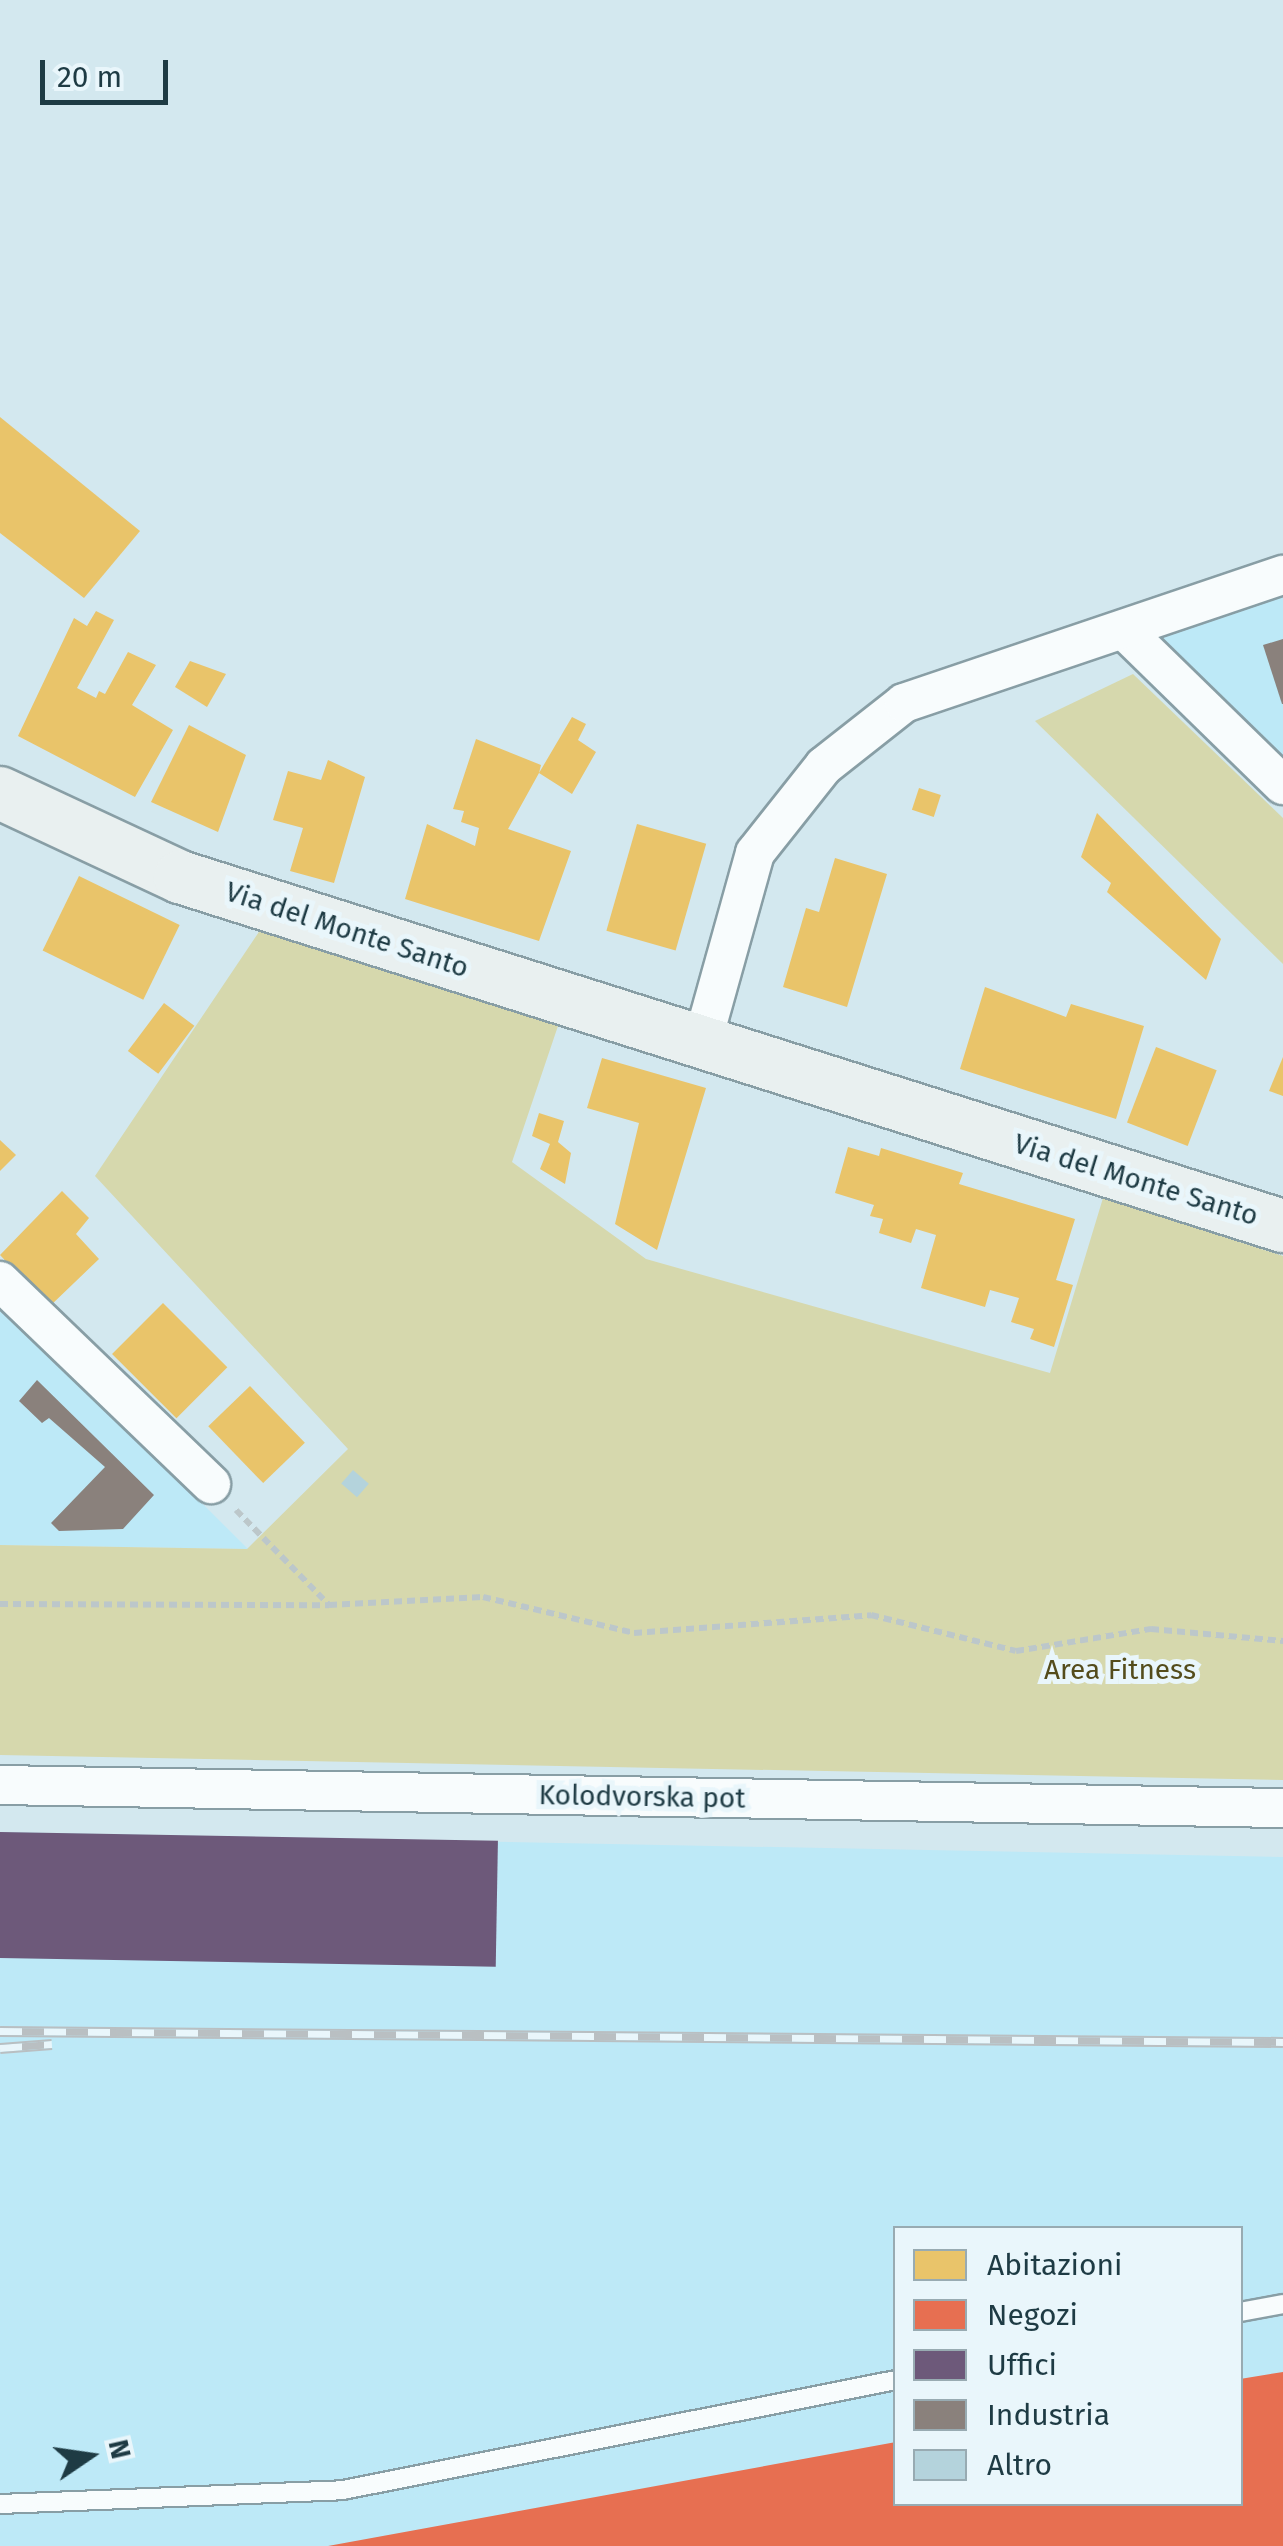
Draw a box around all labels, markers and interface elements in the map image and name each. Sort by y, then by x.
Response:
scale bar [45,40,172,102]
text: 20 m [57,59,122,95]
street label: Via del Monte Santo [221,875,473,985]
street label: Via del Monte Santo [1010,1127,1262,1233]
park label: Area Fitness [1044,1653,1196,1687]
street label: Kolodvorska pot [538,1778,746,1816]
legend [893,2226,1243,2506]
text: Abitazioni [987,2247,1123,2283]
text: Negozi [987,2297,1078,2333]
text: Uffici [987,2347,1057,2383]
text: Industria [987,2397,1110,2433]
north arrow [40,2406,140,2506]
text: N [102,2436,138,2462]
text: Altro [987,2447,1052,2483]

